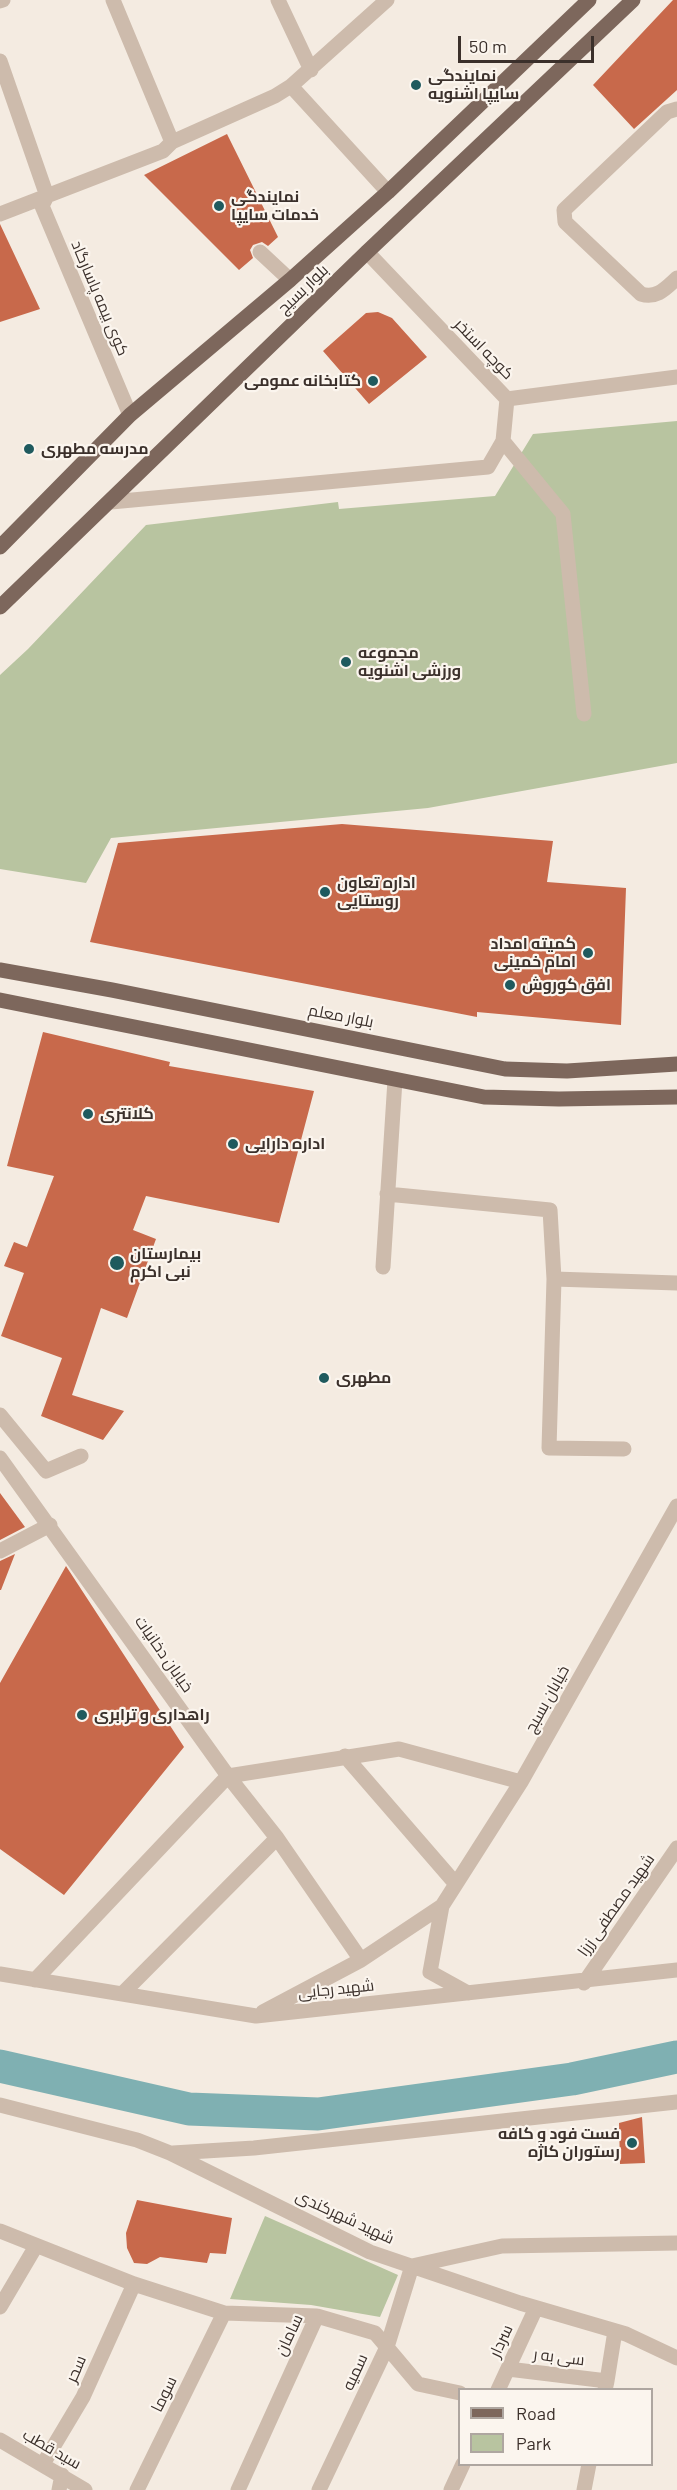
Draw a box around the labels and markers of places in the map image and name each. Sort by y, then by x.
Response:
place label: نمایندگی سایپا اشنویه [428,66,519,104]
marker: نمایندگی سایپا اشنویه [409,78,423,92]
place label: نمایندگی خدمات سایپا [231,187,319,225]
marker: نمایندگی خدمات سایپا [212,199,226,213]
place label: کتابخانه عمومی [244,371,361,391]
marker: کتابخانه عمومی [366,374,380,388]
place label: مدرسه مطهری [41,439,149,459]
marker: مدرسه مطهری [22,442,36,456]
place label: مجموعه ورزشی اشنویه [358,643,461,681]
marker: مجموعه ورزشی اشنویه [339,655,353,669]
place label: اداره تعاون روستایی [337,873,416,911]
marker: اداره تعاون روستایی [318,885,332,899]
place label: کمیته امداد امام خمینی [490,934,576,972]
marker: کمیته امداد امام خمینی [581,946,595,960]
place label: افق کوروش [522,975,611,995]
marker: افق کوروش [503,978,517,992]
place label: کلانتری [100,1104,154,1124]
marker: کلانتری [81,1107,95,1121]
place label: اداره دارایی [245,1134,325,1154]
marker: اداره دارایی [226,1137,240,1151]
place label: بیمارستان نبی اکرم [130,1244,201,1282]
marker: بیمارستان نبی اکرم [108,1254,126,1272]
place label: مطهری [336,1368,391,1388]
marker: مطهری [317,1371,331,1385]
place label: راهداری و ترابری [94,1705,210,1725]
marker: راهداری و ترابری [75,1708,89,1722]
place label: فست فود و کافه رستوران کاژه [498,2124,620,2162]
marker: فست فود و کافه رستوران کاژه [625,2136,639,2150]

